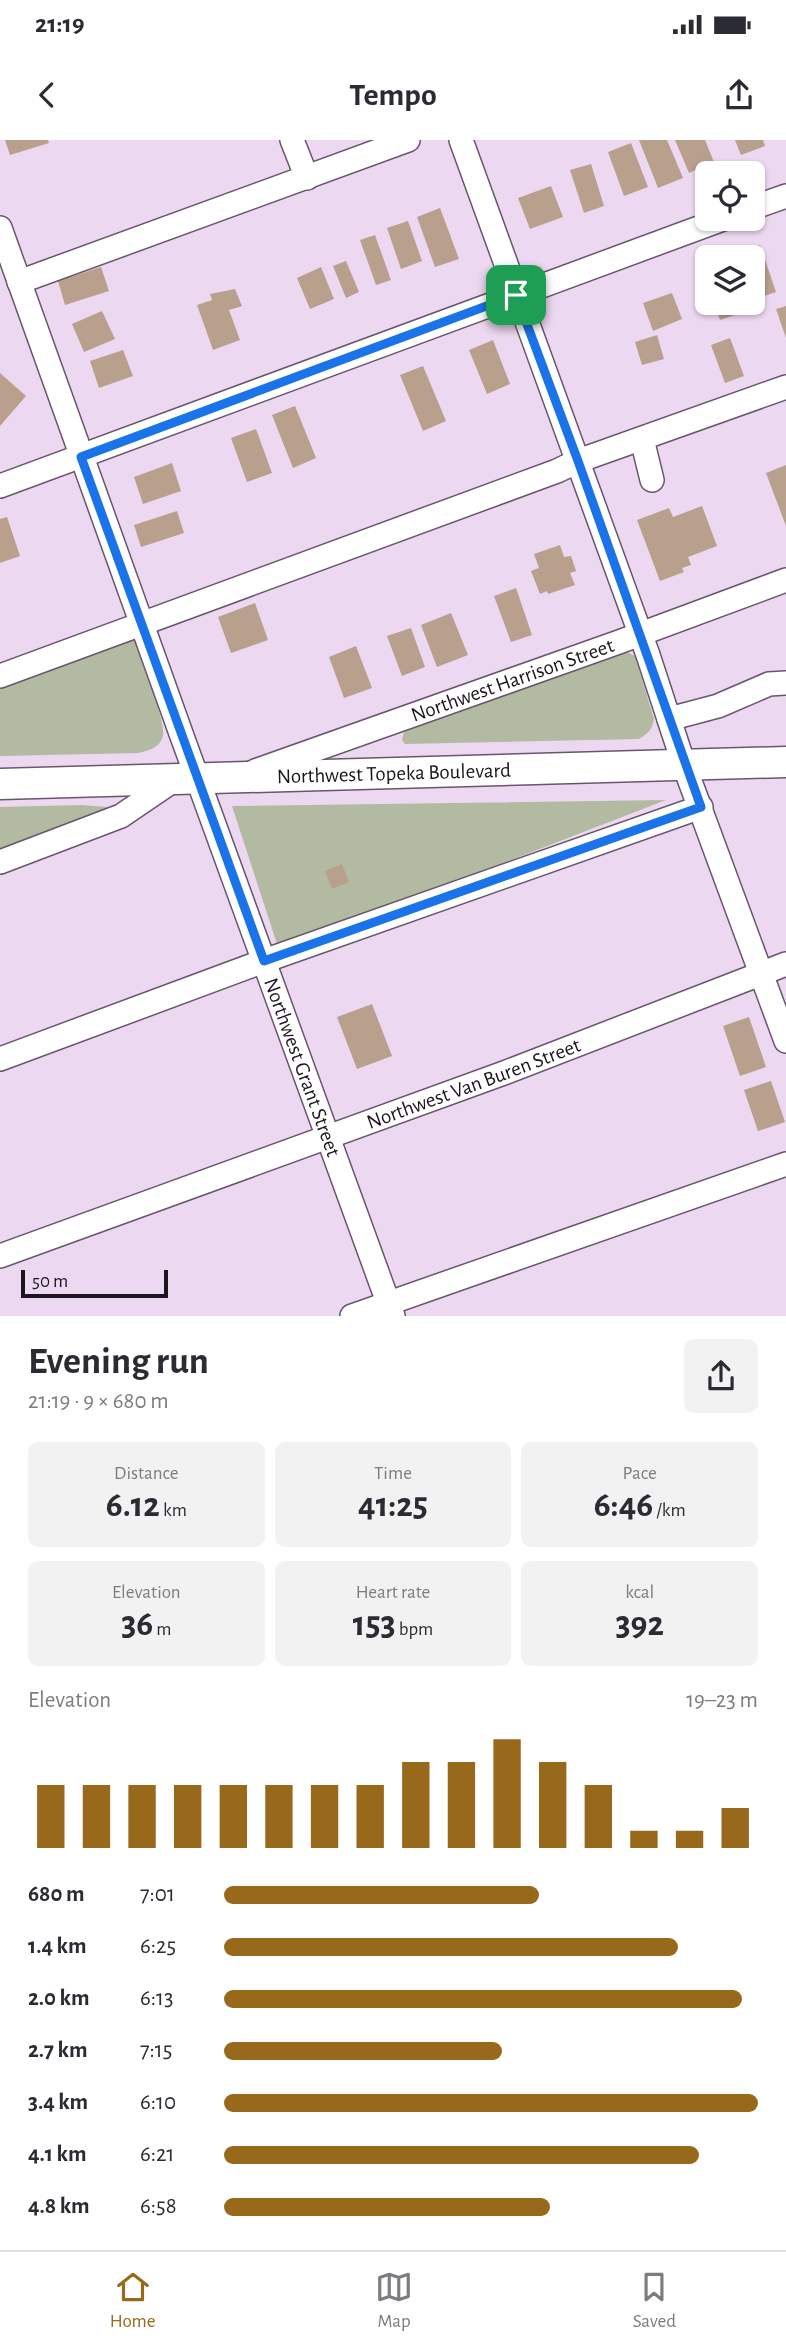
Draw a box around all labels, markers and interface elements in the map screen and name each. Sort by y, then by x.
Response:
text: 21:19 [35,11,84,37]
icon: back [28,76,66,114]
icon: share [720,76,758,114]
text: Tempo [349,79,437,111]
map controls [695,161,765,315]
button: locate [695,161,765,231]
button: layers [695,245,765,315]
pin [486,265,546,325]
icon: arrive [497,276,535,314]
street label: Northwest Harrison Street [408,634,617,725]
street label: Northwest Topeka Boulevard [276,759,511,787]
street label: Northwest Grant Street [260,975,345,1160]
street label: Northwest Van Buren Street [364,1034,583,1132]
scale bar [21,1266,168,1298]
text: 50 m [32,1272,68,1291]
button: share [684,1339,758,1413]
text: Evening run [28,1343,209,1381]
text: 21:19 · 9 × 680 m [28,1390,169,1413]
text: Distance [114,1464,179,1483]
text: Time [374,1464,412,1483]
text: Pace [623,1464,657,1483]
text: 6.12 [106,1488,160,1523]
text: 41:25 [358,1488,428,1523]
text: 6:46 [594,1488,653,1523]
text: km [160,1501,187,1520]
text: /km [653,1501,686,1520]
text: Elevation [112,1583,181,1602]
text: Heart rate [356,1583,430,1602]
text: kcal [625,1583,654,1602]
text: 36 [121,1607,153,1642]
text: 153 [353,1607,396,1642]
text: 392 [615,1607,664,1642]
text: m [153,1620,172,1639]
text: bpm [396,1620,433,1639]
text: Elevation [28,1689,111,1712]
text: 19–23 m [686,1689,758,1712]
text: 680 m [28,1883,84,1906]
text: 7:01 [140,1883,175,1906]
text: 1.4 km [28,1935,87,1958]
text: 6:25 [140,1935,176,1958]
text: 2.0 km [28,1987,90,2010]
text: 6:13 [140,1987,173,2010]
text: 2.7 km [28,2039,87,2062]
text: 7:15 [140,2039,172,2062]
text: 3.4 km [28,2091,88,2114]
text: 6:10 [140,2091,176,2114]
text: 4.1 km [28,2143,87,2166]
text: 6:21 [140,2143,174,2166]
text: 4.8 km [28,2195,90,2218]
text: 6:58 [140,2195,177,2218]
tab: Home [110,2268,156,2333]
tab: Map [375,2268,413,2333]
tab: Saved [633,2268,676,2333]

